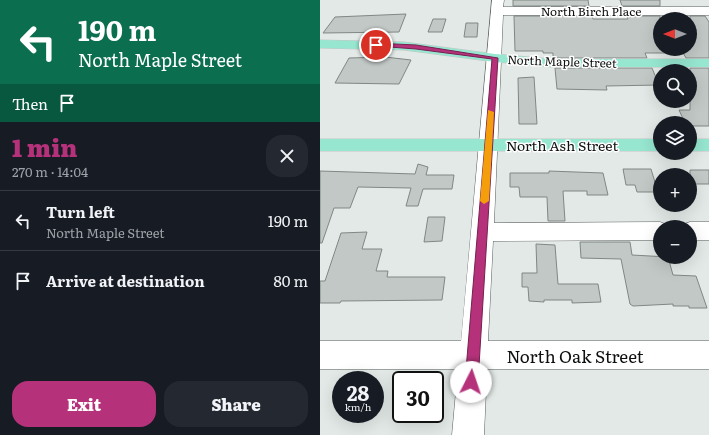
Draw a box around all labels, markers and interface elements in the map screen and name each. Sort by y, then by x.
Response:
street label: North Birch Place [541,2,641,20]
text: 190 m [78,8,156,50]
north arrow [653,12,697,56]
map controls [653,12,697,264]
icon: left [12,16,64,68]
pin [359,28,393,62]
icon: arrive [365,34,387,56]
text: North Maple Street [78,46,242,73]
street label: North Maple Street [507,50,617,72]
button: search [653,64,697,108]
text: Then [12,92,48,115]
icon: arrive [56,92,78,114]
button: layers [653,116,697,160]
text: 1 min [12,129,77,164]
button: close [266,135,308,177]
street label: North Ash Street [506,135,618,155]
text: 270 m · 14:04 [12,162,88,181]
button: + [653,168,697,212]
text: Turn left [46,200,115,223]
text: 190 m [268,209,308,232]
icon: left [12,210,34,232]
button: − [653,220,697,264]
text: North Maple Street [46,223,165,242]
text: Arrive at destination [46,269,205,292]
text: 80 m [274,269,308,292]
icon: arrive [12,270,34,292]
street label: North Oak Street [506,343,644,368]
position arrow [450,361,492,403]
speed limit sign: 30 [392,371,444,423]
text: 28 [347,377,369,407]
button: Exit [12,381,156,427]
button: Share [164,381,308,427]
text: km/h [345,399,371,414]

